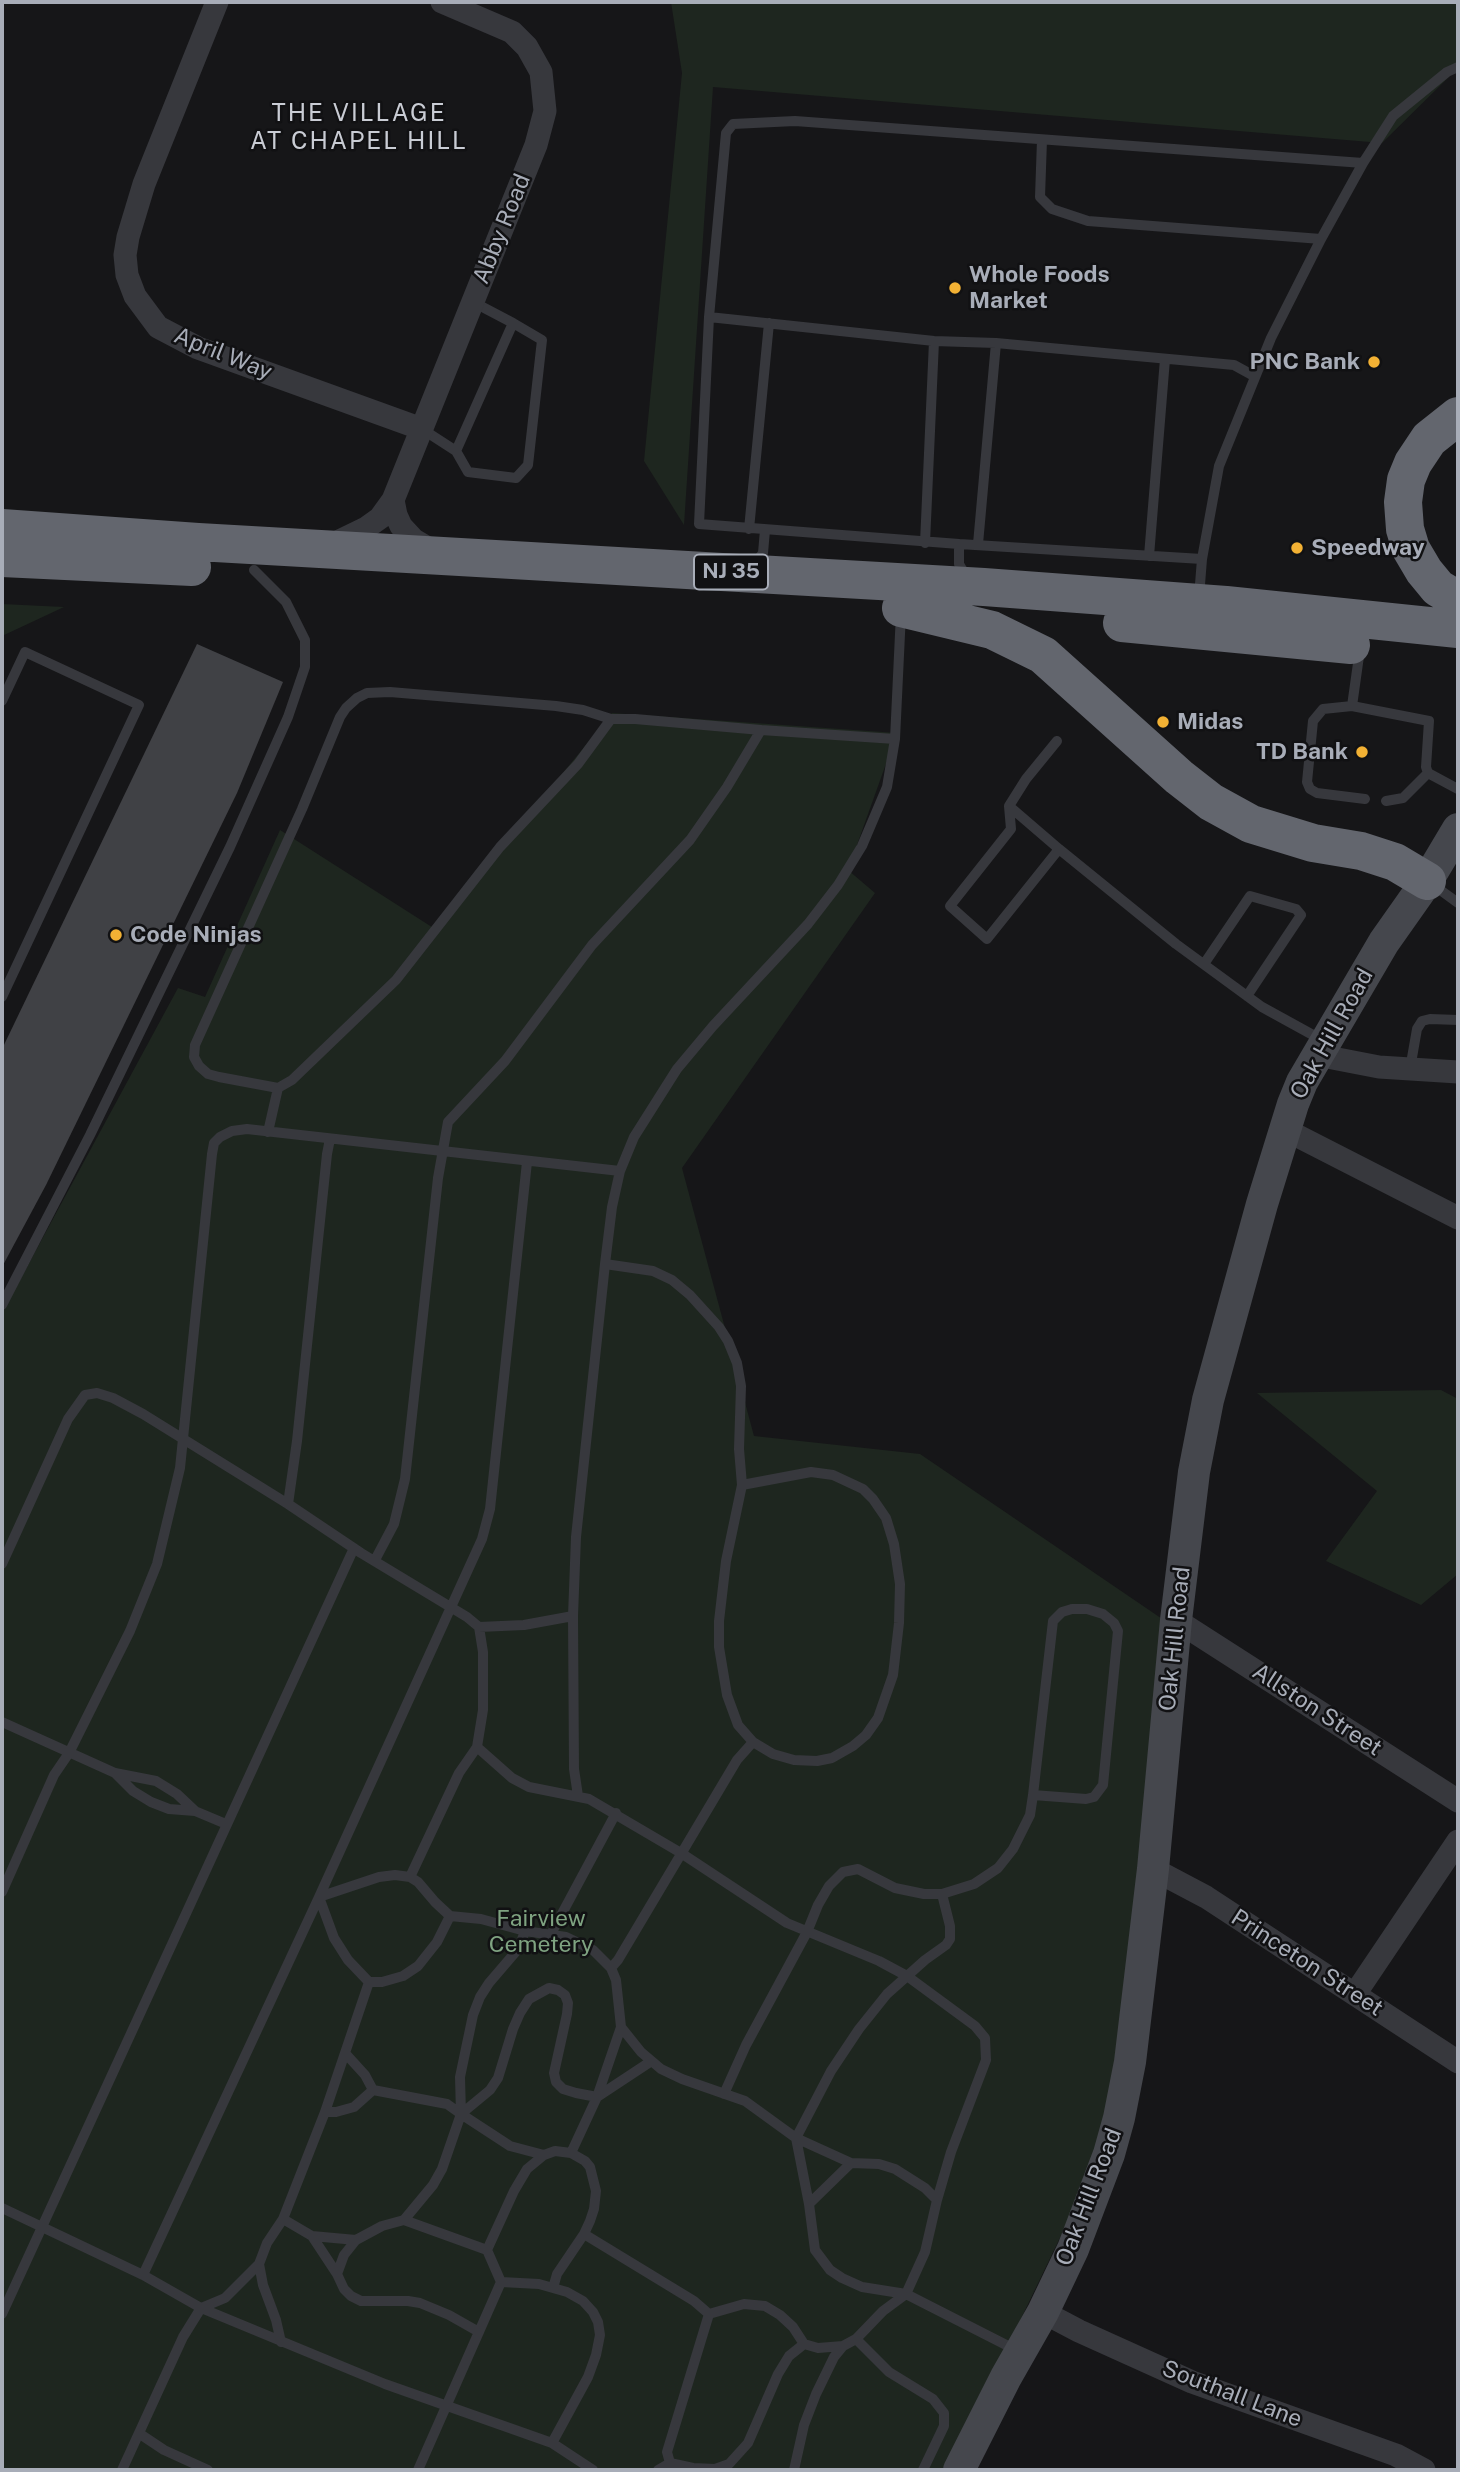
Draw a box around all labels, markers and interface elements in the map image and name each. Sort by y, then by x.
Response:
district label: THE VILLAGE AT CHAPEL HILL [252,100,466,156]
street label: Abby Road [467,170,537,288]
place label: Whole Foods Market [969,261,1110,315]
marker: Whole Foods Market [947,280,963,296]
street label: April Way [170,322,276,386]
place label: PNC Bank [1250,348,1360,376]
marker: PNC Bank [1366,354,1382,370]
place label: Speedway [1311,534,1425,562]
marker: Speedway [1289,540,1305,556]
road number: NJ 35 [694,554,768,590]
place label: Midas [1177,708,1243,736]
marker: Midas [1155,714,1171,730]
place label: TD Bank [1256,738,1348,766]
marker: TD Bank [1354,744,1370,760]
place label: Code Ninjas [130,921,262,949]
marker: Code Ninjas [108,927,124,943]
street label: Oak Hill Road [1285,964,1379,1104]
street label: Oak Hill Road [1154,1565,1196,1713]
street label: Allston Street [1247,1658,1387,1762]
street label: Princeton Street [1226,1904,1388,2022]
park label: Fairview Cemetery [489,1905,593,1959]
street label: Oak Hill Road [1050,2124,1128,2270]
street label: Southall Lane [1158,2355,1306,2433]

